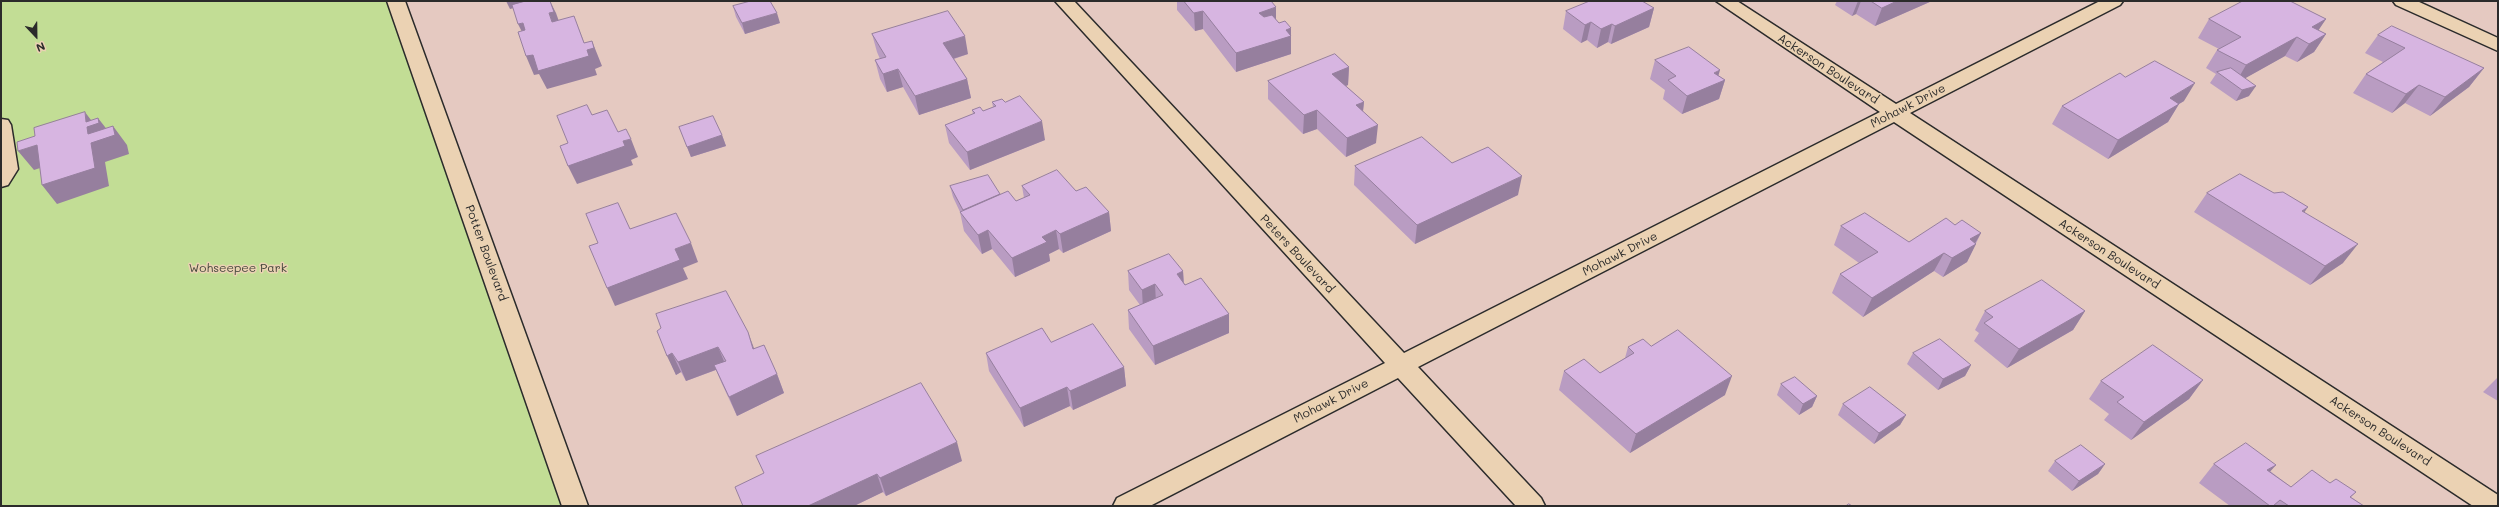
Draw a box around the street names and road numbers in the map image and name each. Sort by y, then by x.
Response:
street label: Ackerson Boulevard [1775,31,1881,107]
street label: Mohawk Drive [1868,81,1948,131]
street label: Potter Boulevard [462,203,510,303]
street label: Peters Boulevard [1257,212,1337,296]
street label: Ackerson Boulevard [2056,216,2162,292]
street label: Mohawk Drive [1580,229,1660,279]
street label: Mohawk Drive [1291,376,1371,426]
street label: Ackerson Boulevard [2327,393,2433,469]

